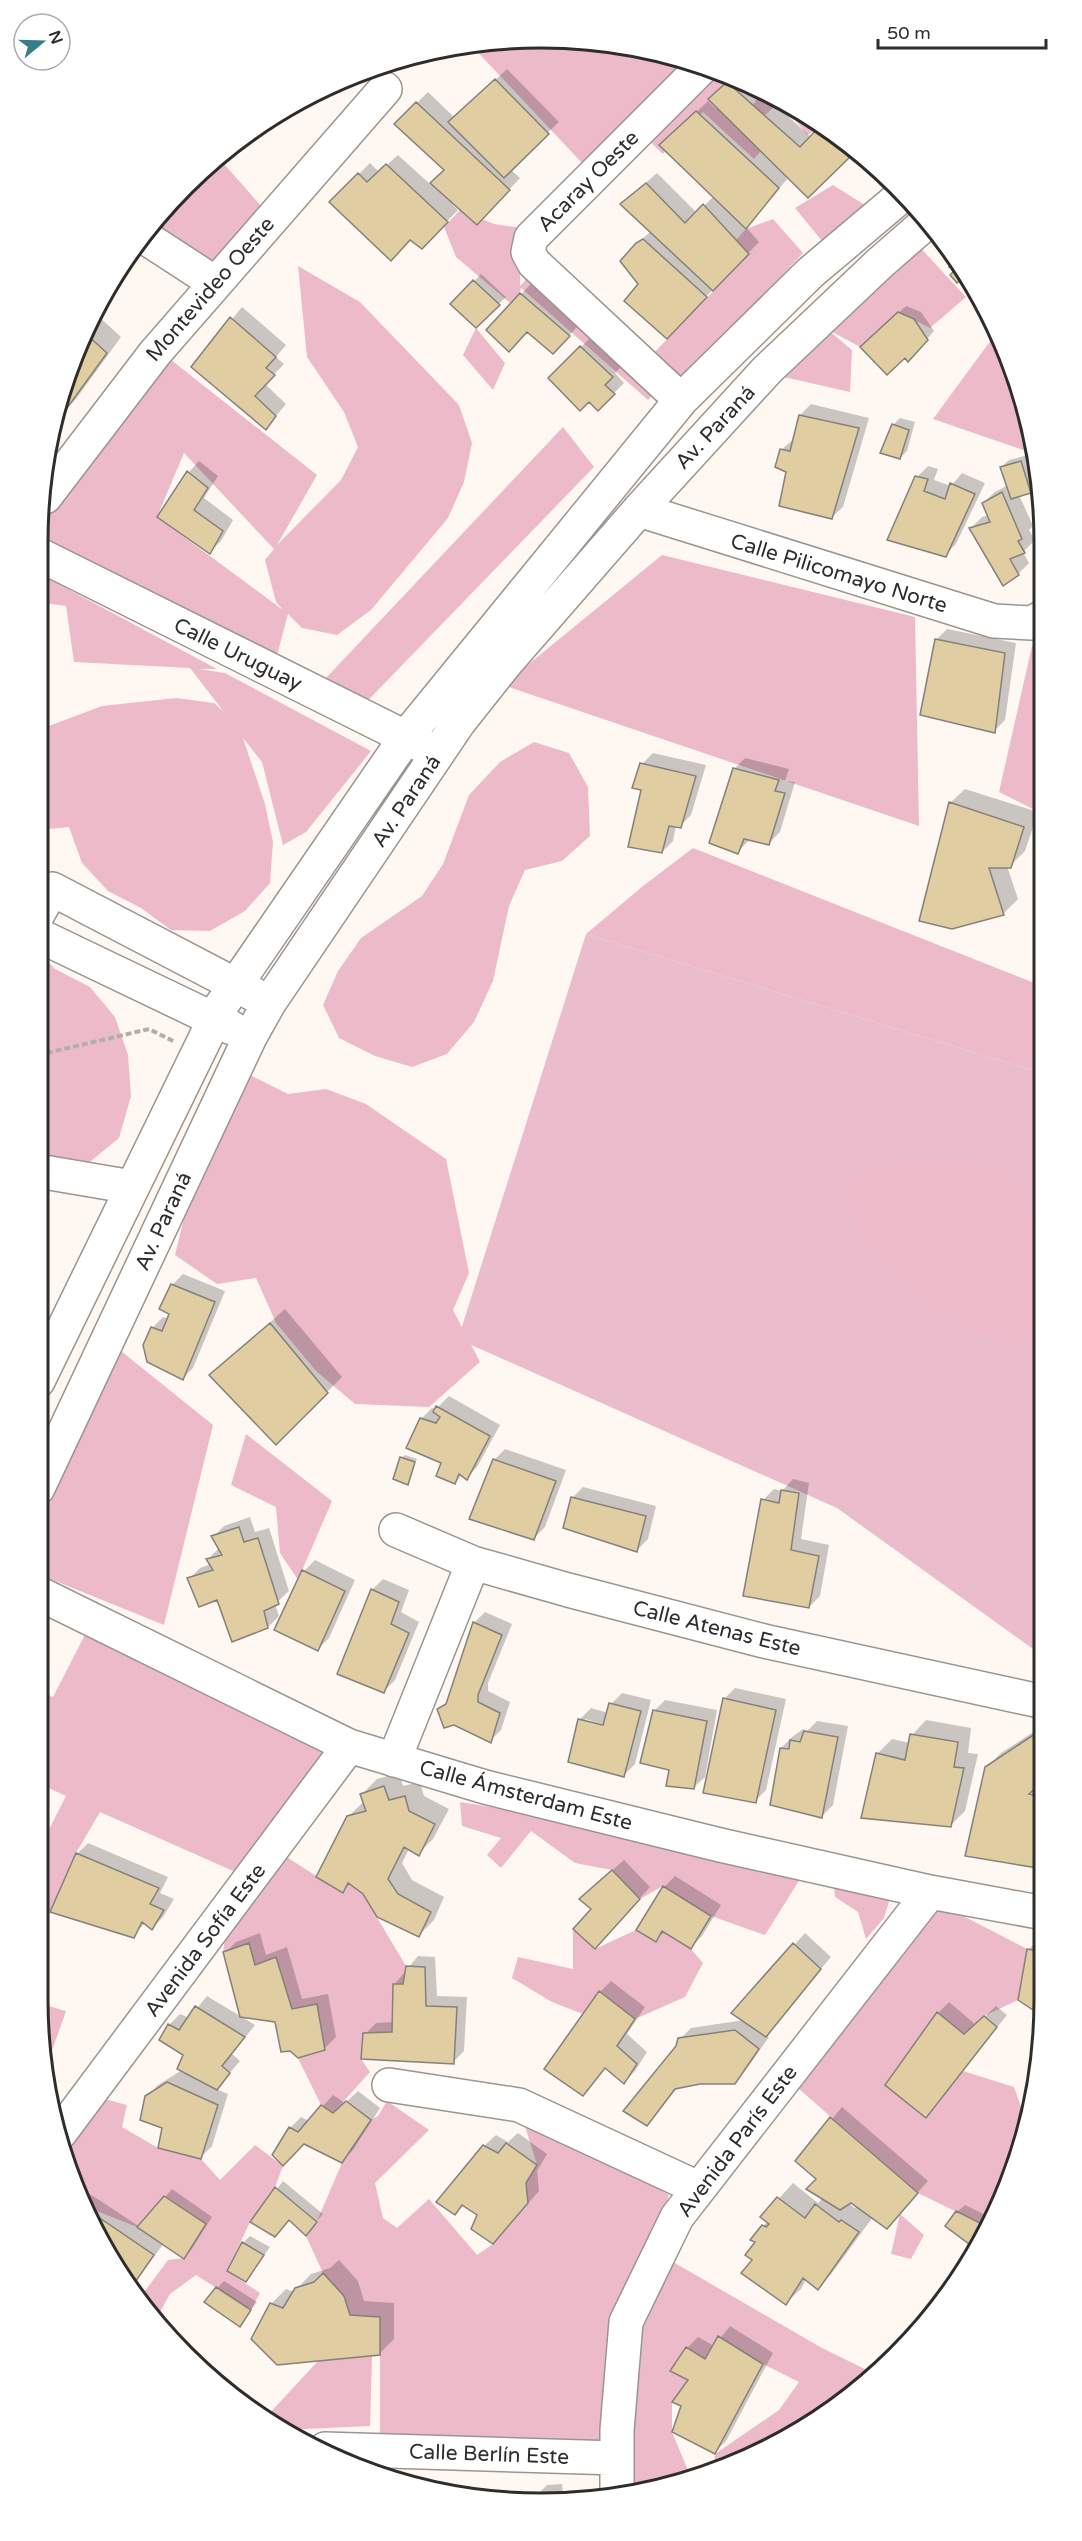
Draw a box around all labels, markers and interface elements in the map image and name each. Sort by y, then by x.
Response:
north arrow [12,12,72,72]
scale bar [878,12,1046,50]
text: 50 m [887,22,931,44]
text: N [44,28,67,47]
street label: Acaray Oeste [532,125,644,237]
street label: Montevideo Oeste [141,212,280,367]
street label: Av. Paraná [670,380,761,475]
street label: Calle Pilicomayo Norte [728,529,950,618]
street label: Calle Uruguay [170,613,306,696]
street label: Av. Paraná [366,750,446,852]
street label: Av. Paraná [130,1168,197,1275]
street label: Calle Atenas Este [630,1596,804,1661]
street label: Calle Ámsterdam Este [417,1755,635,1836]
street label: Avenida Sofía Este [140,1859,271,2022]
street label: Avenida París Este [672,2060,803,2222]
street label: Calle Berlín Este [408,2439,570,2470]

